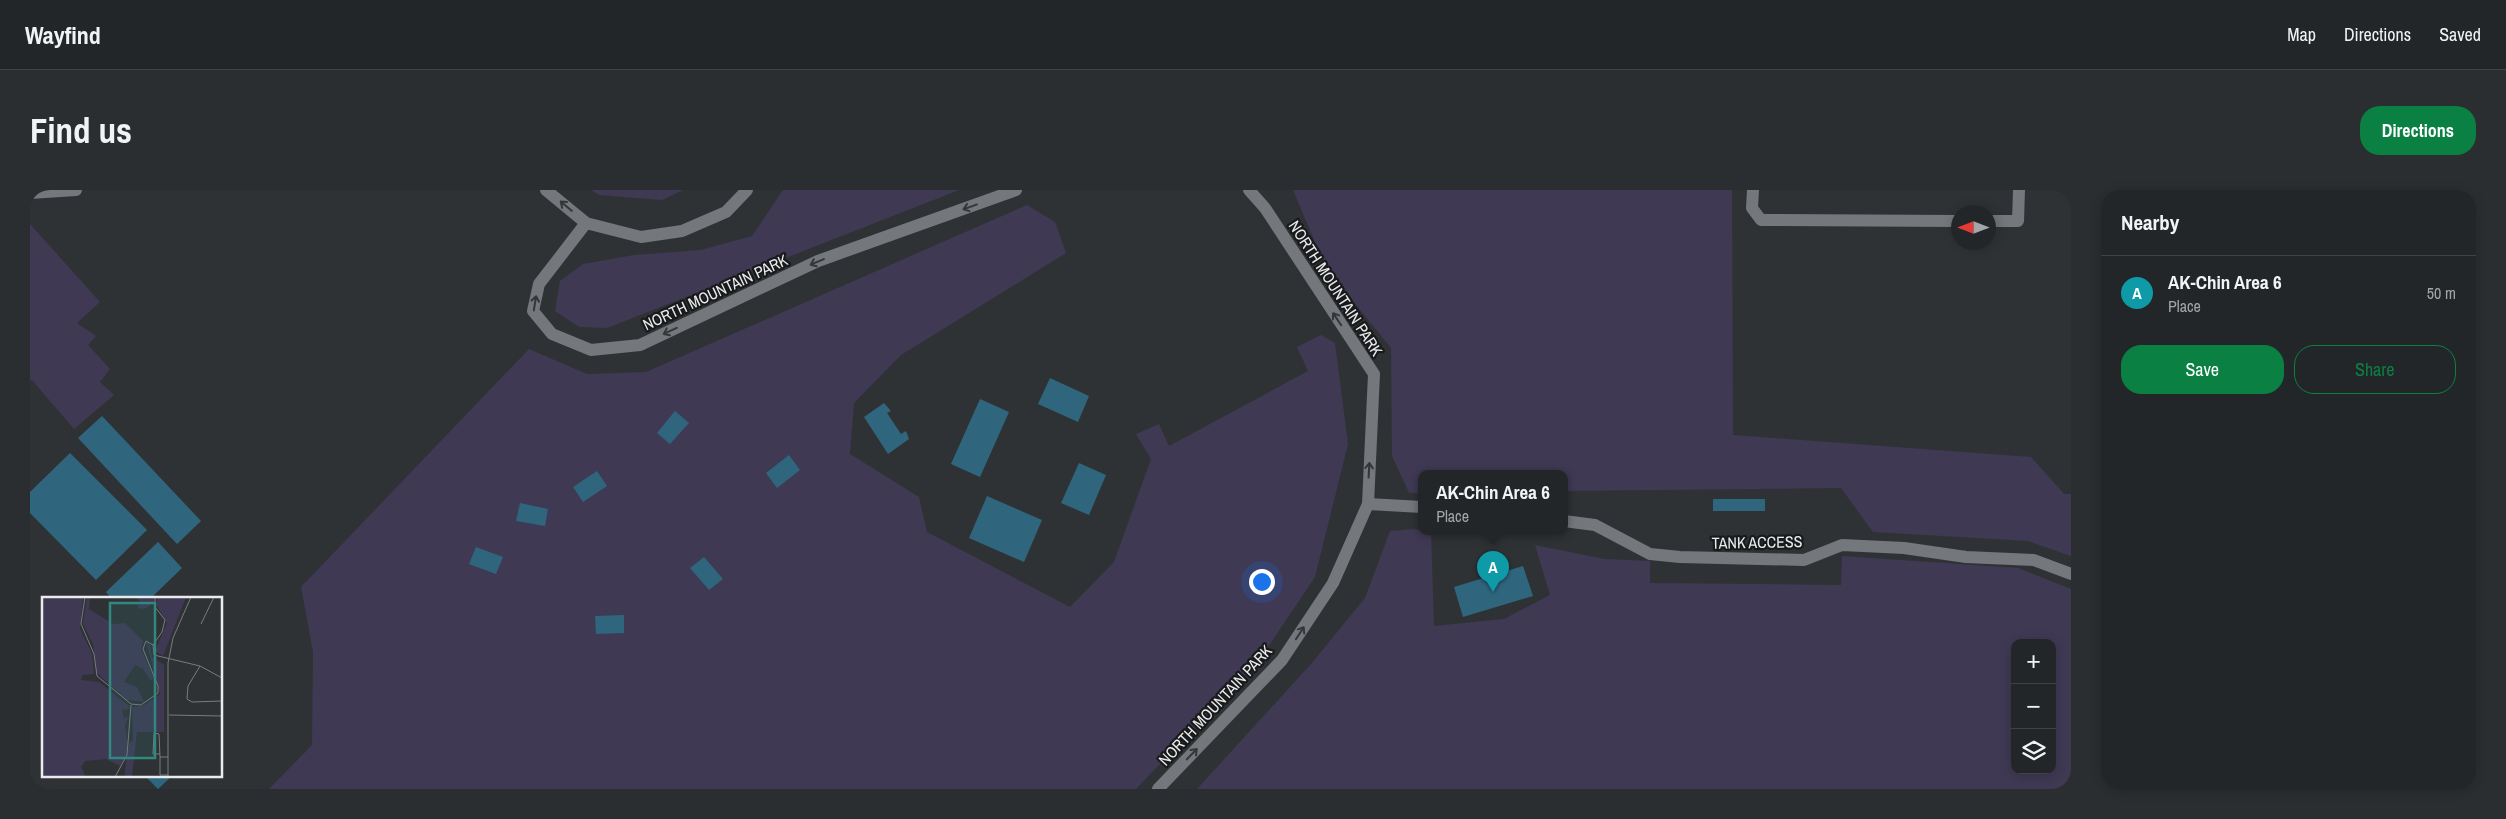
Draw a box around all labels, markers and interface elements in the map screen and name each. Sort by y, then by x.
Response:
text: Wayfind [25,19,101,51]
text: Map [2287,22,2316,47]
text: Directions [2344,22,2411,47]
text: Saved [2439,22,2481,47]
button: Directions [2360,106,2476,155]
text: Find us [30,107,132,154]
one-way arrow [560,201,573,212]
one-way arrow [963,203,978,212]
north arrow [1951,205,1996,250]
text: Nearby [2121,208,2179,237]
street label: NORTH MOUNTAIN PARK [1284,216,1388,360]
street label: NORTH MOUNTAIN PARK [639,249,791,335]
one-way arrow [810,258,826,267]
text: AK-Chin Area 6 [2168,269,2282,295]
text: A [2132,282,2142,304]
text: 50 m [2427,282,2456,304]
text: Place [2168,295,2201,317]
one-way arrow [530,296,540,312]
one-way arrow [1332,312,1342,326]
one-way arrow [663,327,678,336]
button: Save [2121,345,2284,394]
button: Share [2294,345,2456,394]
one-way arrow [1365,463,1374,479]
popup [1418,470,1568,535]
text: AK-Chin Area 6 [1436,479,1550,505]
text: Place [1436,505,1469,527]
street label: TANK ACCESS [1711,530,1803,554]
pin: A [1477,551,1509,592]
your location [1249,569,1275,595]
inset map [42,597,222,776]
one-way arrow [1294,626,1305,640]
map controls [2011,639,2056,774]
button: + [2011,639,2056,684]
street label: NORTH MOUNTAIN PARK [1153,640,1277,770]
button: − [2011,684,2056,729]
button: layers [2011,729,2056,774]
one-way arrow [1186,748,1198,760]

